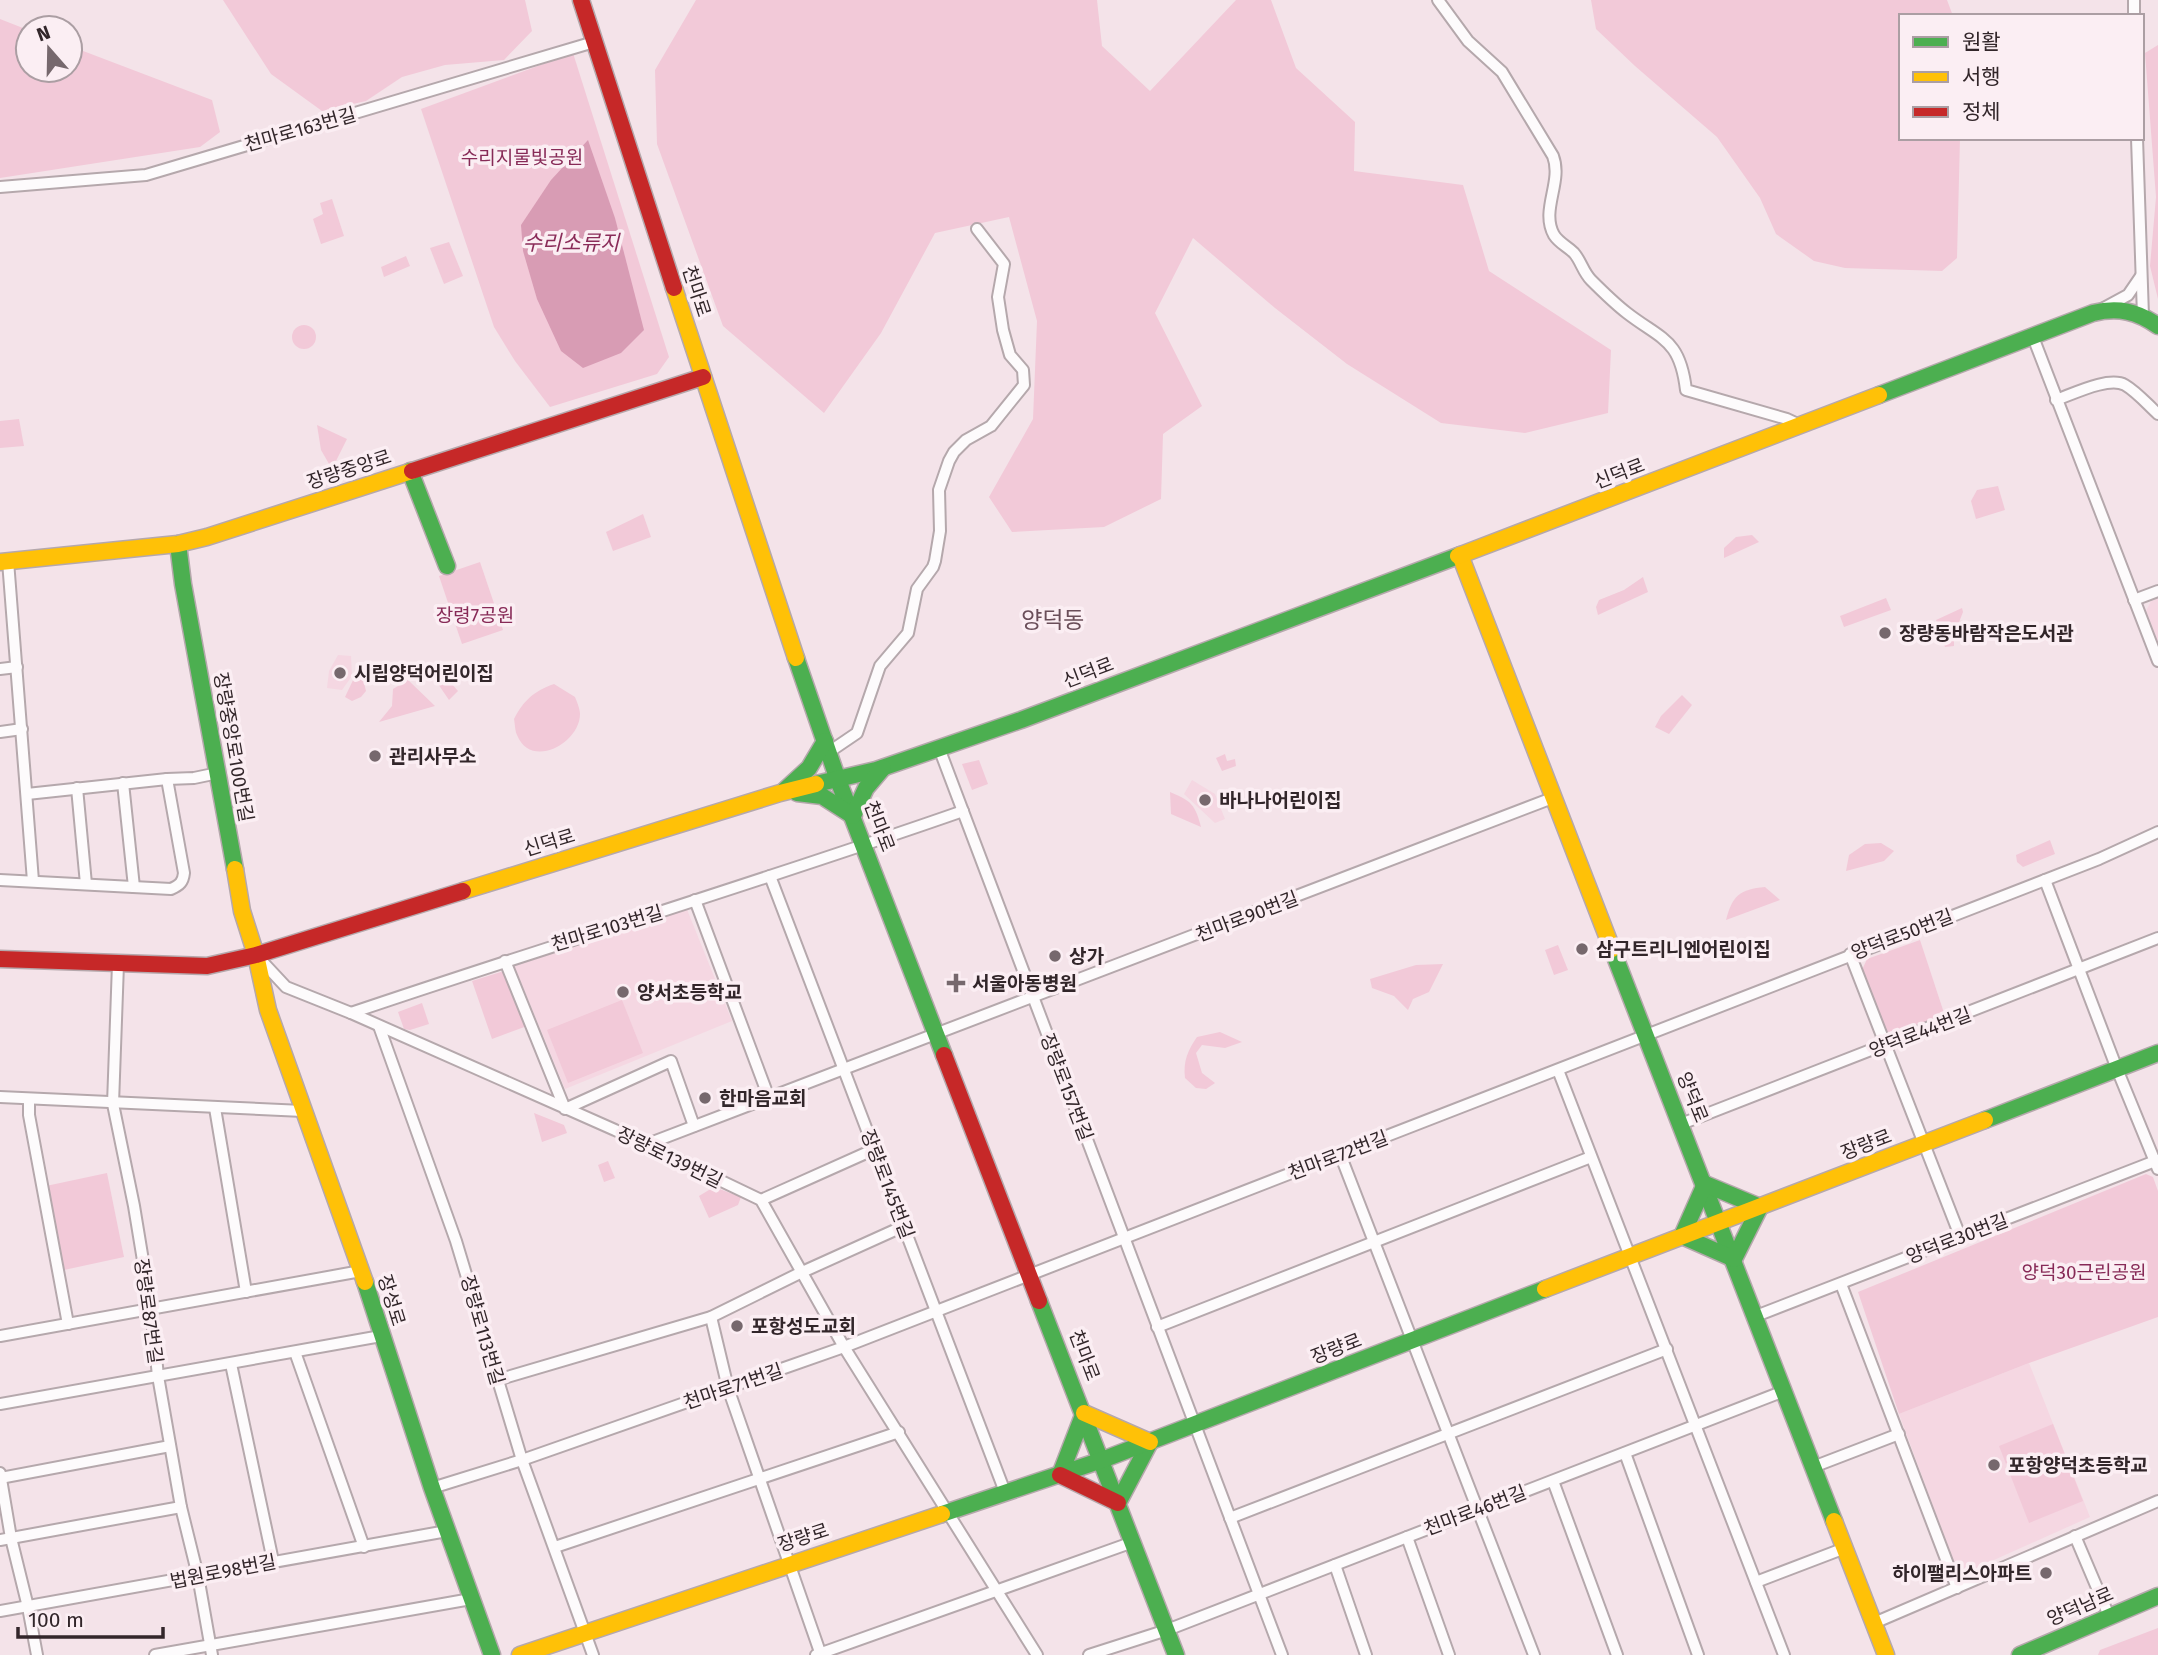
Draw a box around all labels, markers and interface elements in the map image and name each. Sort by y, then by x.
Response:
north arrow [14,14,84,84]
legend [1899,14,2144,140]
text: N [33,21,53,46]
text: 원활 [1962,29,2001,55]
text: 서행 [1962,64,2001,90]
text: 정체 [1962,99,2001,125]
street label: 천마로163번길 [242,103,359,156]
park label: 수리지물빛공원 [461,146,583,169]
water label: 수리소류지 [523,230,621,256]
street label: 천마로 [677,263,716,320]
street label: 장량중앙로 [304,445,394,494]
street label: 신덕로 [1591,453,1648,494]
park label: 장령7공원 [436,604,514,627]
district label: 양덕동 [1021,606,1085,634]
place label: 장량동바람작은도서관 [1899,622,2074,645]
marker: 장량동바람작은도서관 [1877,625,1893,641]
street label: 신덕로 [1060,652,1117,693]
place label: 시립양덕어린이집 [354,662,494,685]
marker: 시립양덕어린이집 [332,665,348,681]
street label: 장량중앙로100번길 [209,670,258,824]
place label: 관리사무소 [389,745,476,768]
marker: 관리사무소 [367,748,383,764]
place label: 바나나어린이집 [1219,789,1341,812]
marker: 바나나어린이집 [1197,792,1213,808]
street label: 천마로 [859,798,900,855]
street label: 신덕로 [521,824,578,861]
street label: 천마로90번길 [1193,886,1302,947]
street label: 천마로103번길 [549,901,666,956]
street label: 양덕로50번길 [1848,904,1956,964]
place label: 삼구트리니엔어린이집 [1596,938,1771,961]
marker: 삼구트리니엔어린이집 [1574,941,1590,957]
place label: 상가 [1069,945,1104,968]
marker: 상가 [1047,948,1063,964]
place label: 서울아동병원 [972,972,1077,995]
marker: 서울아동병원 [946,973,966,993]
place label: 양서초등학교 [637,981,742,1004]
marker: 양서초등학교 [615,984,631,1000]
street label: 양덕로44번길 [1866,1002,1975,1062]
street label: 장량로157번길 [1036,1030,1098,1144]
street label: 양덕로 [1672,1069,1713,1126]
place label: 한마음교회 [719,1087,806,1110]
marker: 한마음교회 [697,1090,713,1106]
street label: 장량로139번길 [613,1122,726,1193]
street label: 장량로 [1838,1124,1895,1165]
street label: 장량로145번길 [856,1126,919,1242]
street label: 천마로72번길 [1285,1126,1391,1185]
street label: 양덕로30번길 [1903,1208,2011,1268]
street label: 장량로87번길 [130,1257,167,1365]
park label: 양덕30근린공원 [2022,1261,2146,1284]
street label: 장성로 [373,1272,410,1329]
street label: 장량로113번길 [456,1273,509,1388]
place label: 포항성도교회 [751,1315,856,1338]
marker: 포항성도교회 [729,1318,745,1334]
street label: 천마로 [1064,1327,1105,1384]
street label: 장량로 [1308,1328,1365,1369]
street label: 천마로71번길 [680,1359,786,1414]
place label: 포항양덕초등학교 [2008,1454,2148,1477]
marker: 포항양덕초등학교 [1986,1457,2002,1473]
street label: 천마로46번길 [1421,1480,1530,1540]
street label: 장량로 [775,1518,832,1557]
street label: 법원로98번길 [168,1550,278,1593]
place label: 하이팰리스아파트 [1892,1562,2032,1585]
marker: 하이팰리스아파트 [2038,1565,2054,1581]
street label: 양덕남로 [2044,1582,2117,1631]
scale bar [18,1596,163,1640]
text: 100 m [28,1607,84,1633]

